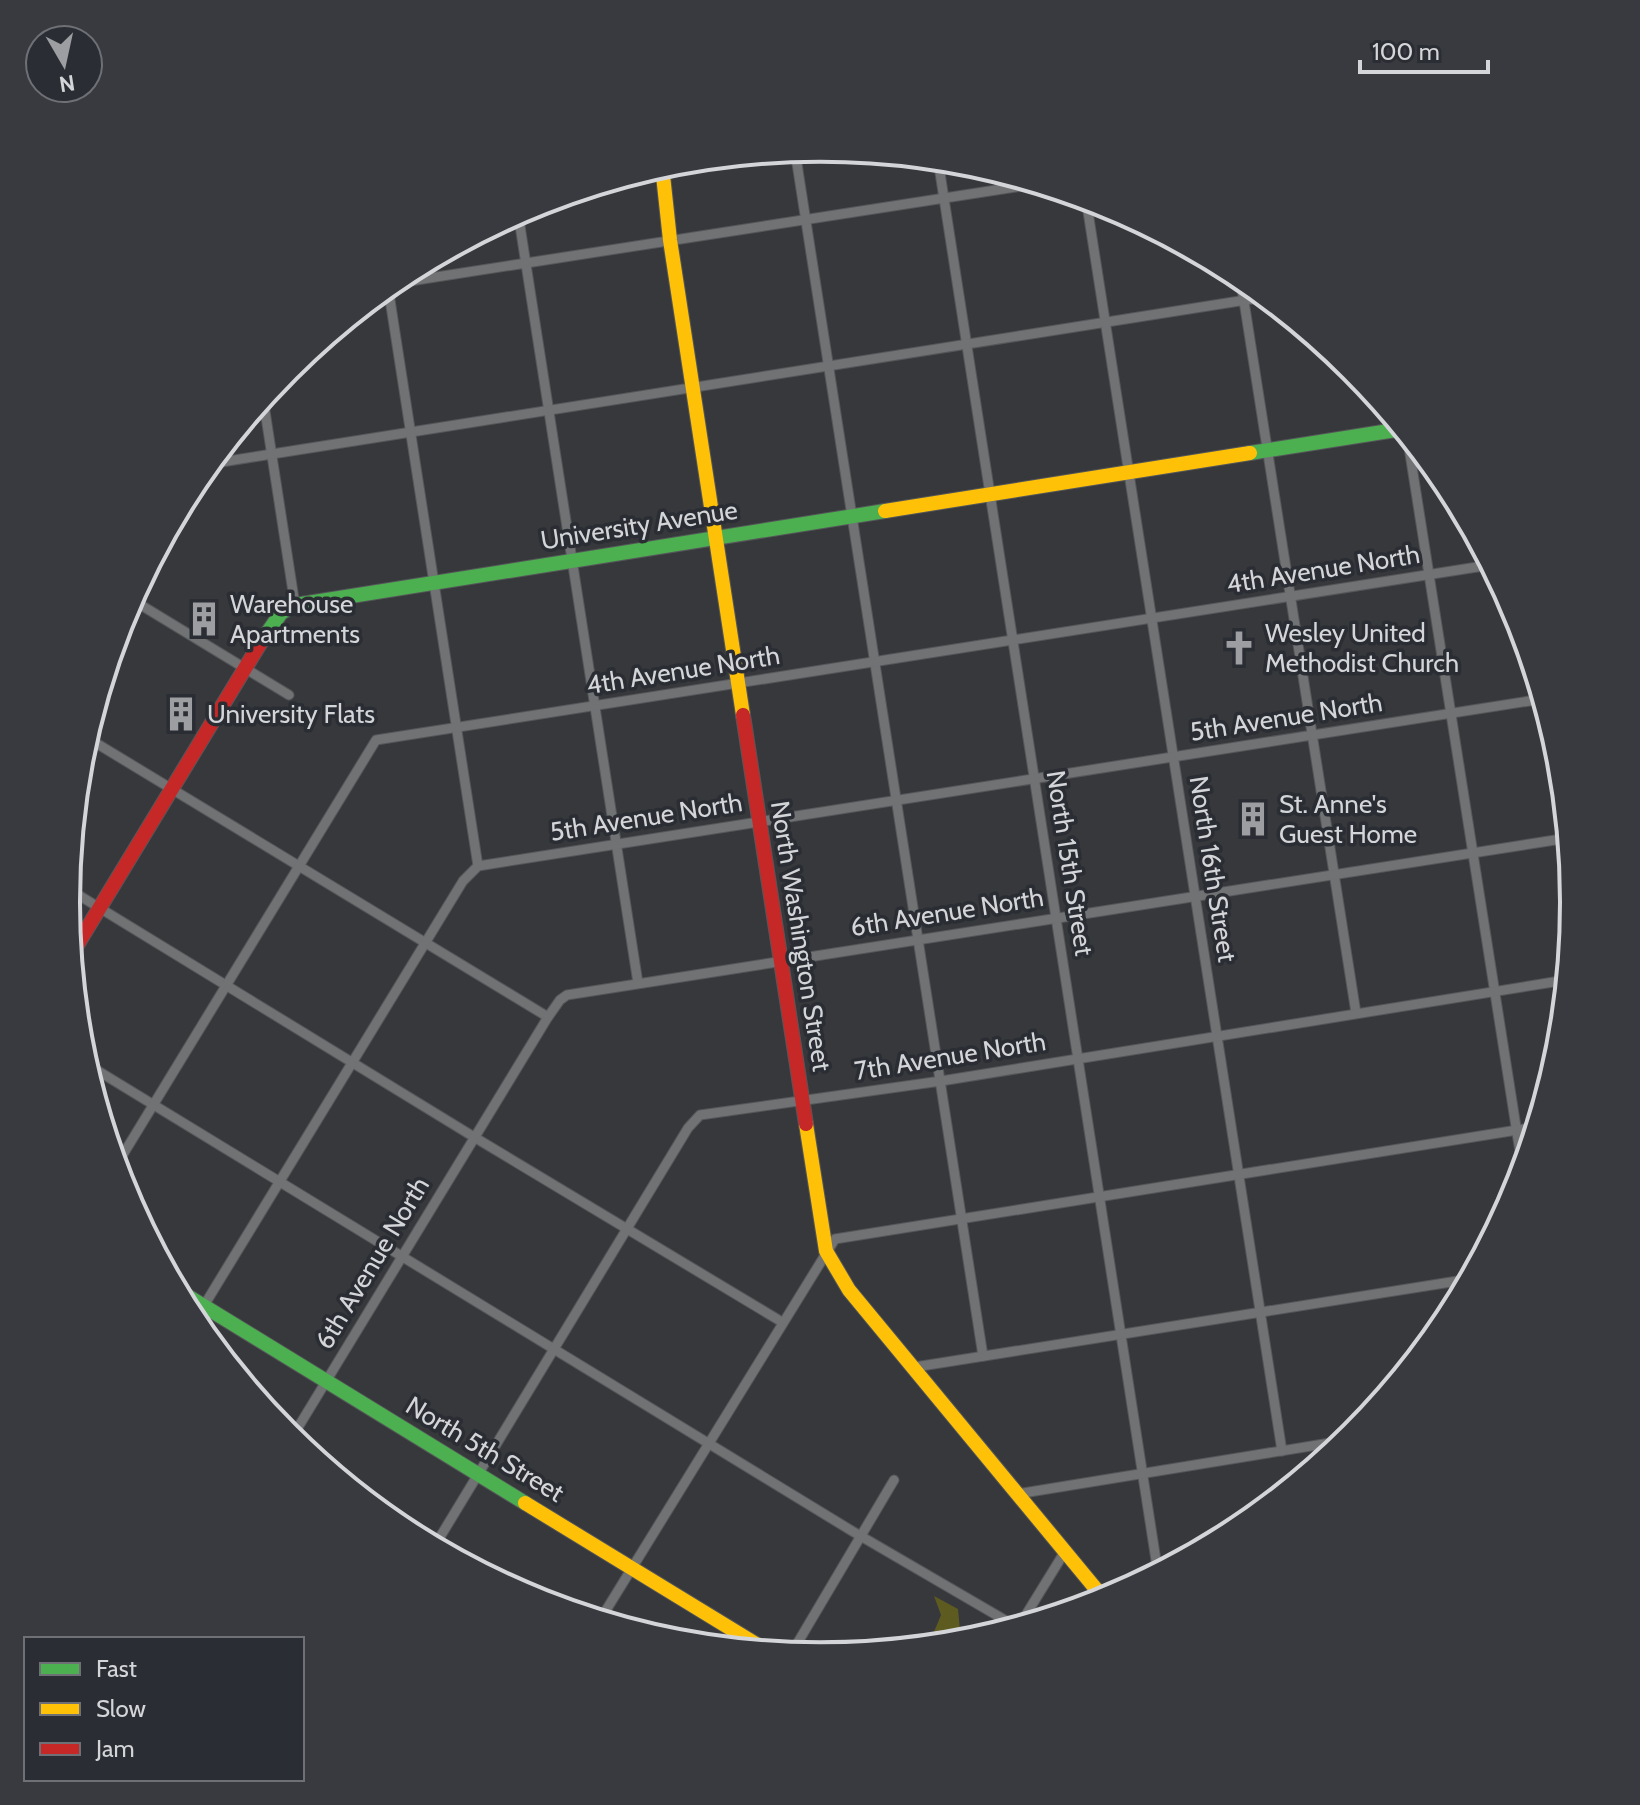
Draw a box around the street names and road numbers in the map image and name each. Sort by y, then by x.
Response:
street label: University Avenue [538,494,740,556]
street label: 4th Avenue North [1224,538,1422,600]
street label: 4th Avenue North [584,639,782,701]
street label: 5th Avenue North [1187,686,1385,748]
street label: North 15th Street [1040,768,1100,958]
street label: North 16th Street [1182,774,1244,965]
street label: 5th Avenue North [547,786,745,848]
street label: North Washington Street [764,799,838,1074]
street label: 6th Avenue North [848,881,1046,943]
street label: 7th Avenue North [852,1025,1048,1087]
street label: 6th Avenue North [308,1171,436,1355]
street label: North 5th Street [400,1389,570,1509]

